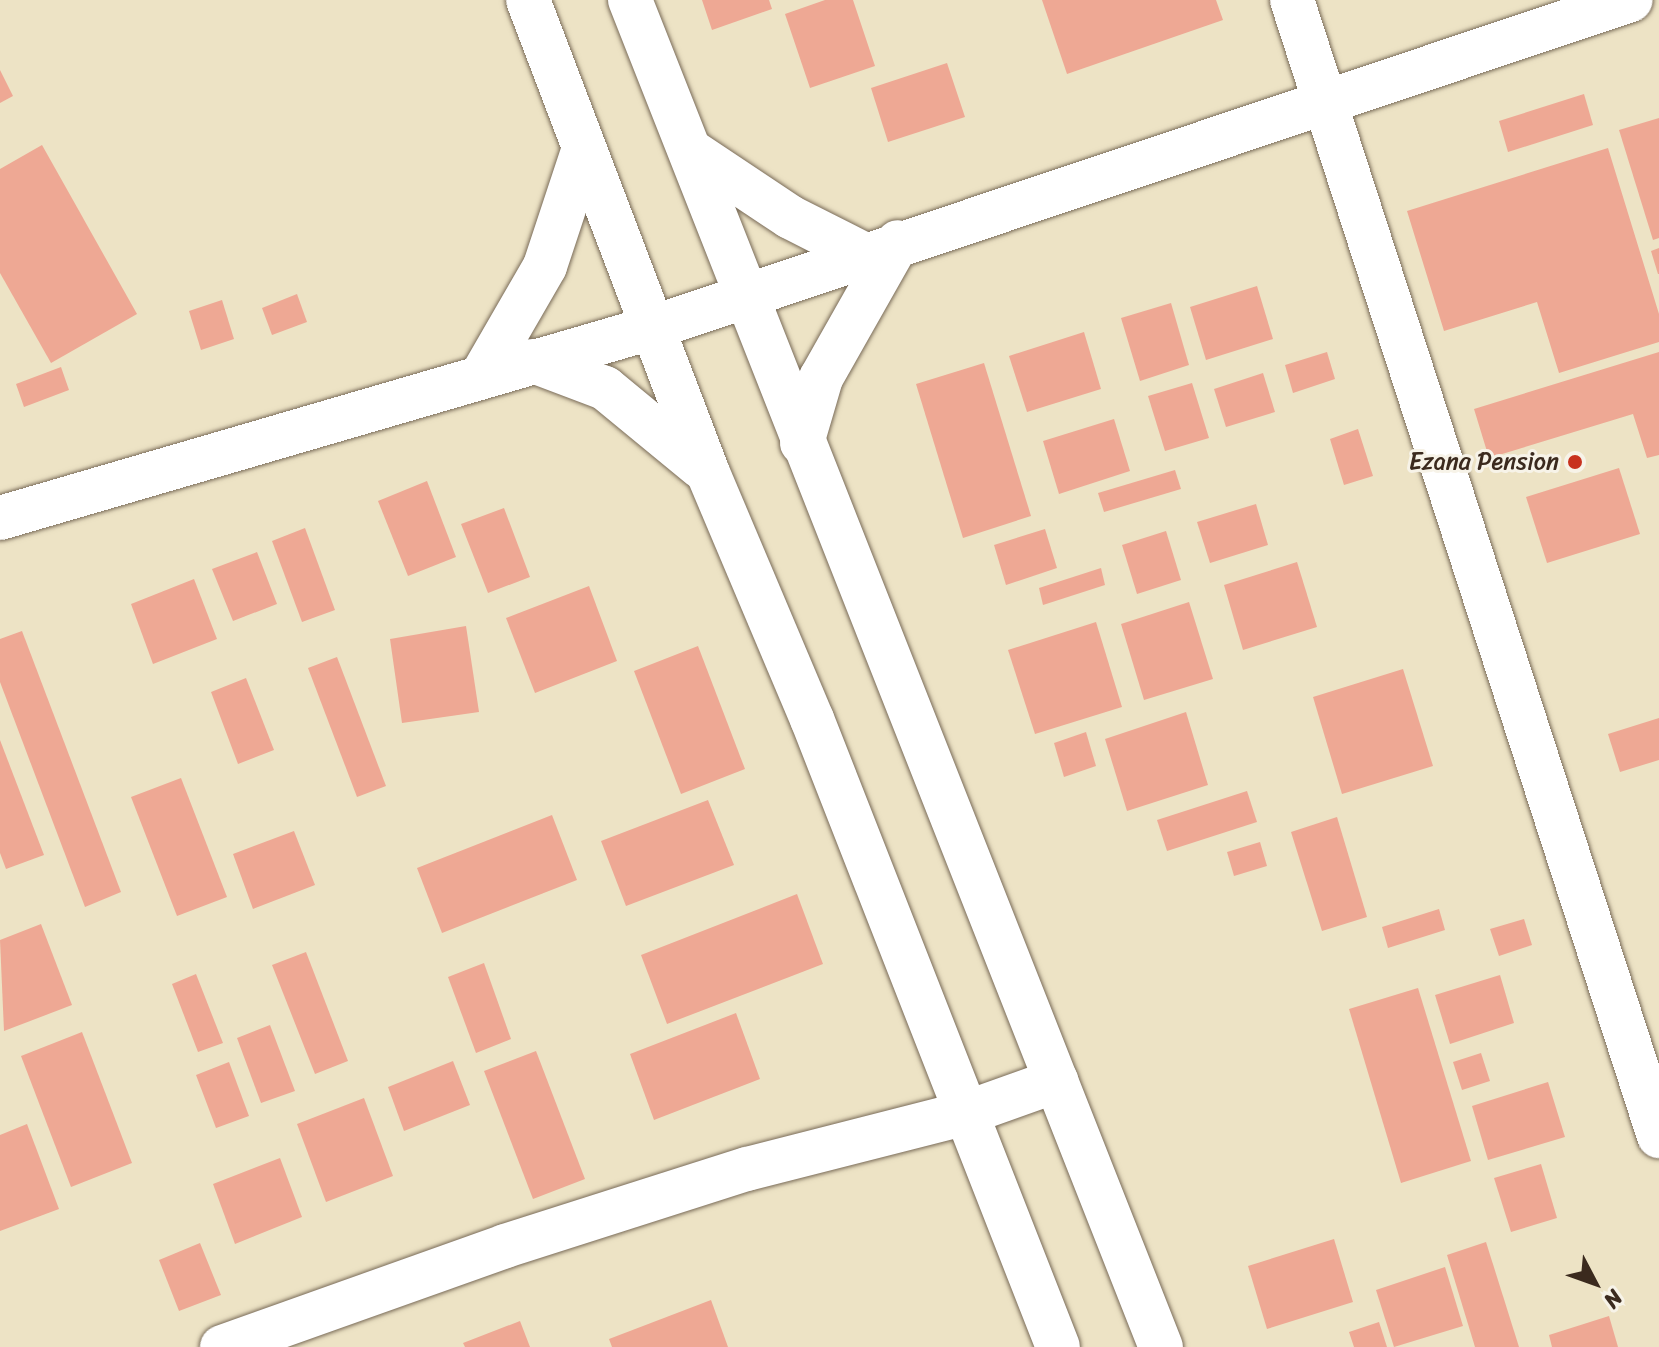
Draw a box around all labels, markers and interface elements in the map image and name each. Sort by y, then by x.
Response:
place label: Ezana Pension [1409,448,1559,476]
marker: Ezana Pension [1566,453,1584,471]
north arrow [1555,1243,1635,1323]
text: N [1594,1281,1633,1318]

